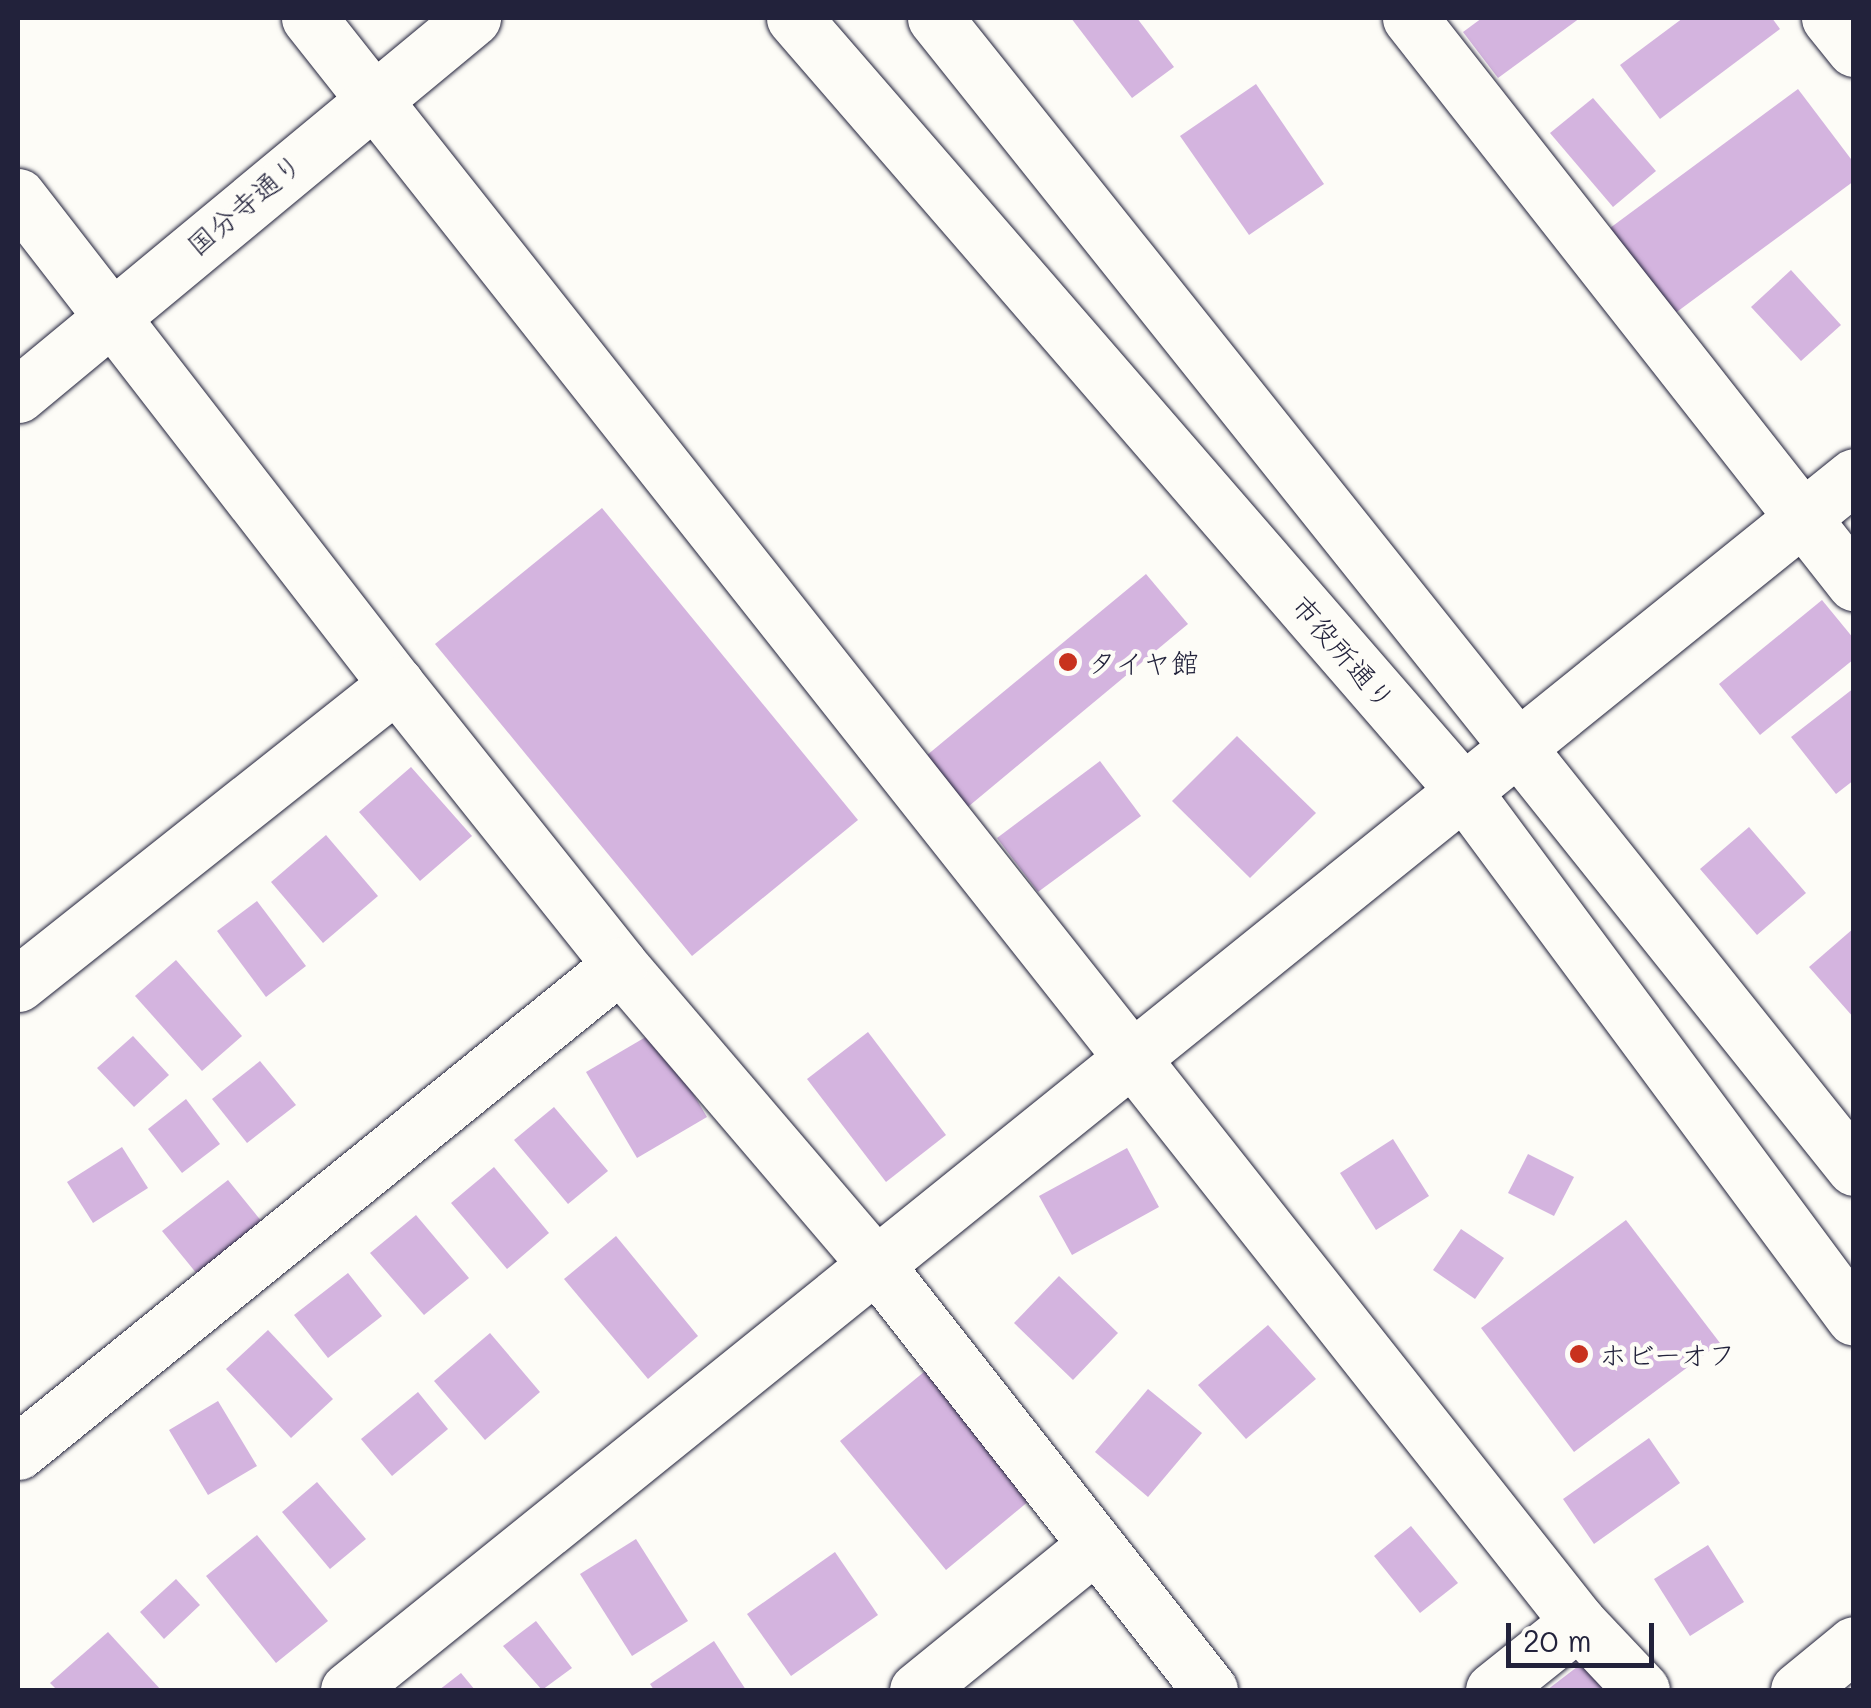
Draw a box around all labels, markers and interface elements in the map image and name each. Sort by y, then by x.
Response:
street label: 国分寺通り [180,146,308,262]
street label: 市役所通り [1285,588,1403,716]
place label: タイヤ館 [1088,645,1200,679]
marker: タイヤ館 [1057,651,1079,673]
place label: ホビーオフ [1599,1337,1738,1371]
marker: ホビーオフ [1568,1343,1590,1365]
scale bar [1511,1603,1658,1665]
text: 20 m [1523,1620,1592,1660]

